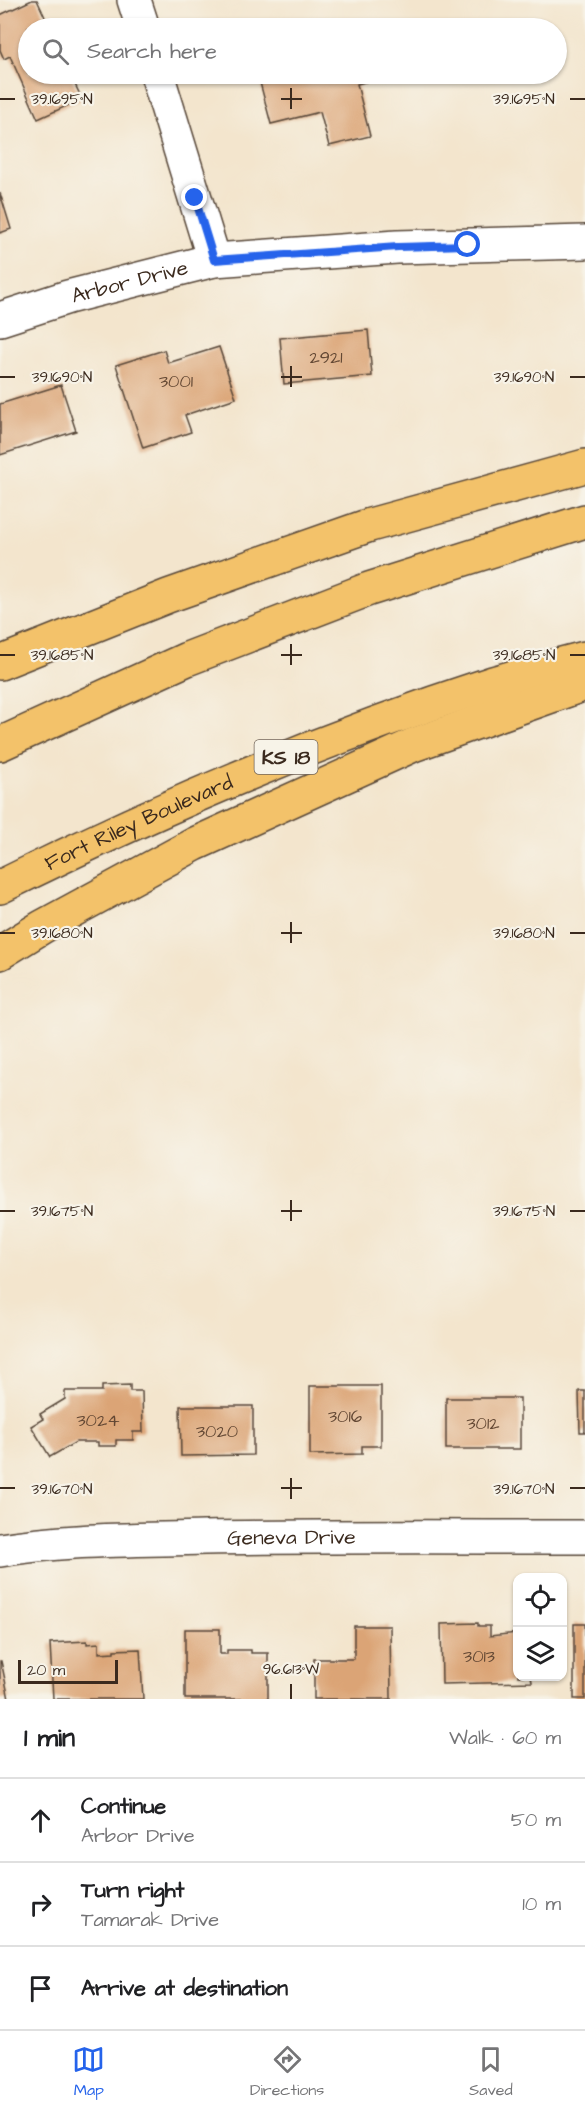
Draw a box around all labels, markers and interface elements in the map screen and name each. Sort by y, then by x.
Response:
search box [18,18,567,84]
icon: search [39,35,72,68]
text: Search here [87,36,217,67]
text: 39.1695°N [31,89,93,110]
text: 39.1695°N [493,89,555,110]
route end [181,184,207,210]
route start [454,231,480,257]
street label: Arbor Drive [68,253,191,311]
house number: 2921 [309,345,343,370]
text: 39.1690°N [32,367,92,388]
text: 39.1690°N [494,367,554,388]
house number: 3001 [159,369,193,394]
text: 39.1685°N [31,645,93,666]
text: 39.1685°N [493,645,555,666]
road number: KS 18 [254,740,318,774]
street label: Fort Riley Boulevard [40,768,238,878]
text: 39.1680°N [31,923,93,944]
text: 39.1680°N [493,923,555,944]
text: 39.1675°N [31,1201,93,1222]
text: 39.1675°N [493,1201,555,1222]
house number: 3016 [328,1404,362,1429]
house number: 3024 [76,1408,120,1433]
house number: 3012 [466,1411,500,1436]
house number: 3020 [196,1419,238,1444]
text: 39.1670°N [32,1479,93,1500]
text: 39.1670°N [494,1479,555,1500]
street label: Geneva Drive [227,1523,356,1553]
map controls [513,1573,567,1681]
button: locate [513,1573,567,1627]
button: layers [513,1627,567,1681]
house number: 3013 [463,1644,495,1669]
scale bar [18,1657,118,1684]
text: 20 m [27,1659,65,1681]
text: 96.613°W [263,1659,319,1680]
text: 1 min [24,1720,75,1756]
text: Walk · 60 m [449,1724,561,1752]
text: Continue [81,1791,166,1822]
icon: ahead [24,1804,57,1837]
text: 50 m [511,1806,561,1834]
text: Arbor Drive [81,1822,195,1850]
text: Turn right [81,1875,184,1906]
icon: right [24,1888,57,1921]
text: 10 m [522,1890,561,1918]
text: Tamarak Drive [81,1906,219,1934]
icon: arrive [24,1972,57,2005]
text: Arrive at destination [81,1973,288,2004]
tab: Map [72,2043,105,2101]
tab: Directions [250,2043,324,2101]
tab: Saved [469,2043,513,2101]

